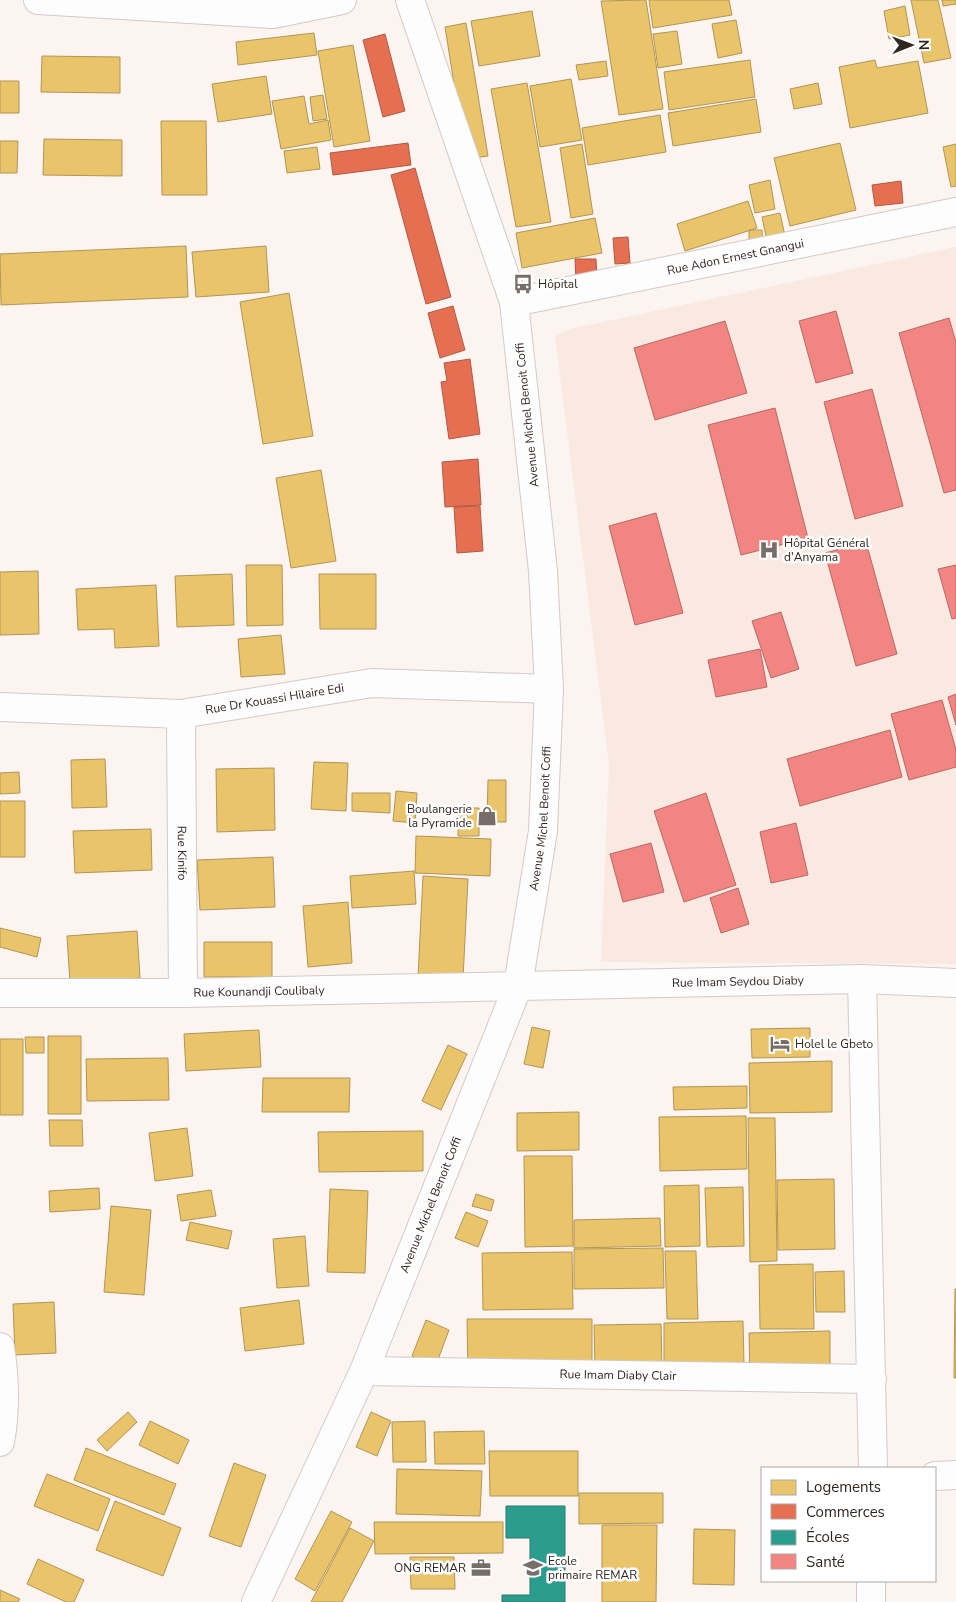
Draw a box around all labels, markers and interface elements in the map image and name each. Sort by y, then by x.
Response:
north arrow [886,20,936,70]
text: N [914,39,933,50]
street label: Rue Adon Ernest Gnangui [666,235,805,279]
bus stop icon: Hôpital [512,273,534,295]
place label: Hôpital [538,276,578,292]
street label: Avenue Michel Benoit Coffi [511,342,543,488]
place label: Hôpital Général d'Anyama [784,535,870,565]
hospital icon: Hôpital Général d'Anyama [758,539,780,561]
street label: Rue Dr Kouassi Hilaire Edi [204,680,345,718]
street label: Avenue Michel Benoit Coffi [525,746,555,892]
place label: Boulangerie la Pyramide [407,801,472,831]
shop icon: Boulangerie la Pyramide [476,805,498,827]
street label: Rue Kinifo [174,826,190,881]
street label: Rue Imam Seydou Diaby [672,972,805,991]
street label: Rue Kounandji Coulibaly [193,982,326,1001]
hotel icon: Holel le Gbeto [769,1033,791,1055]
place label: Holel le Gbeto [795,1036,874,1052]
street label: Avenue Michel Benoit Coffi [396,1134,465,1275]
street label: Rue Imam Diaby Clair [559,1366,677,1384]
legend [761,1467,936,1582]
text: Logements [806,1477,881,1497]
text: Commerces [806,1502,885,1522]
text: Écoles [806,1527,849,1547]
text: Santé [806,1552,845,1572]
place label: Ecole primaire REMAR [548,1553,637,1583]
office icon: ONG REMAR [470,1557,492,1579]
school or university icon: Ecole primaire REMAR [522,1557,544,1579]
place label: ONG REMAR [394,1560,466,1576]

